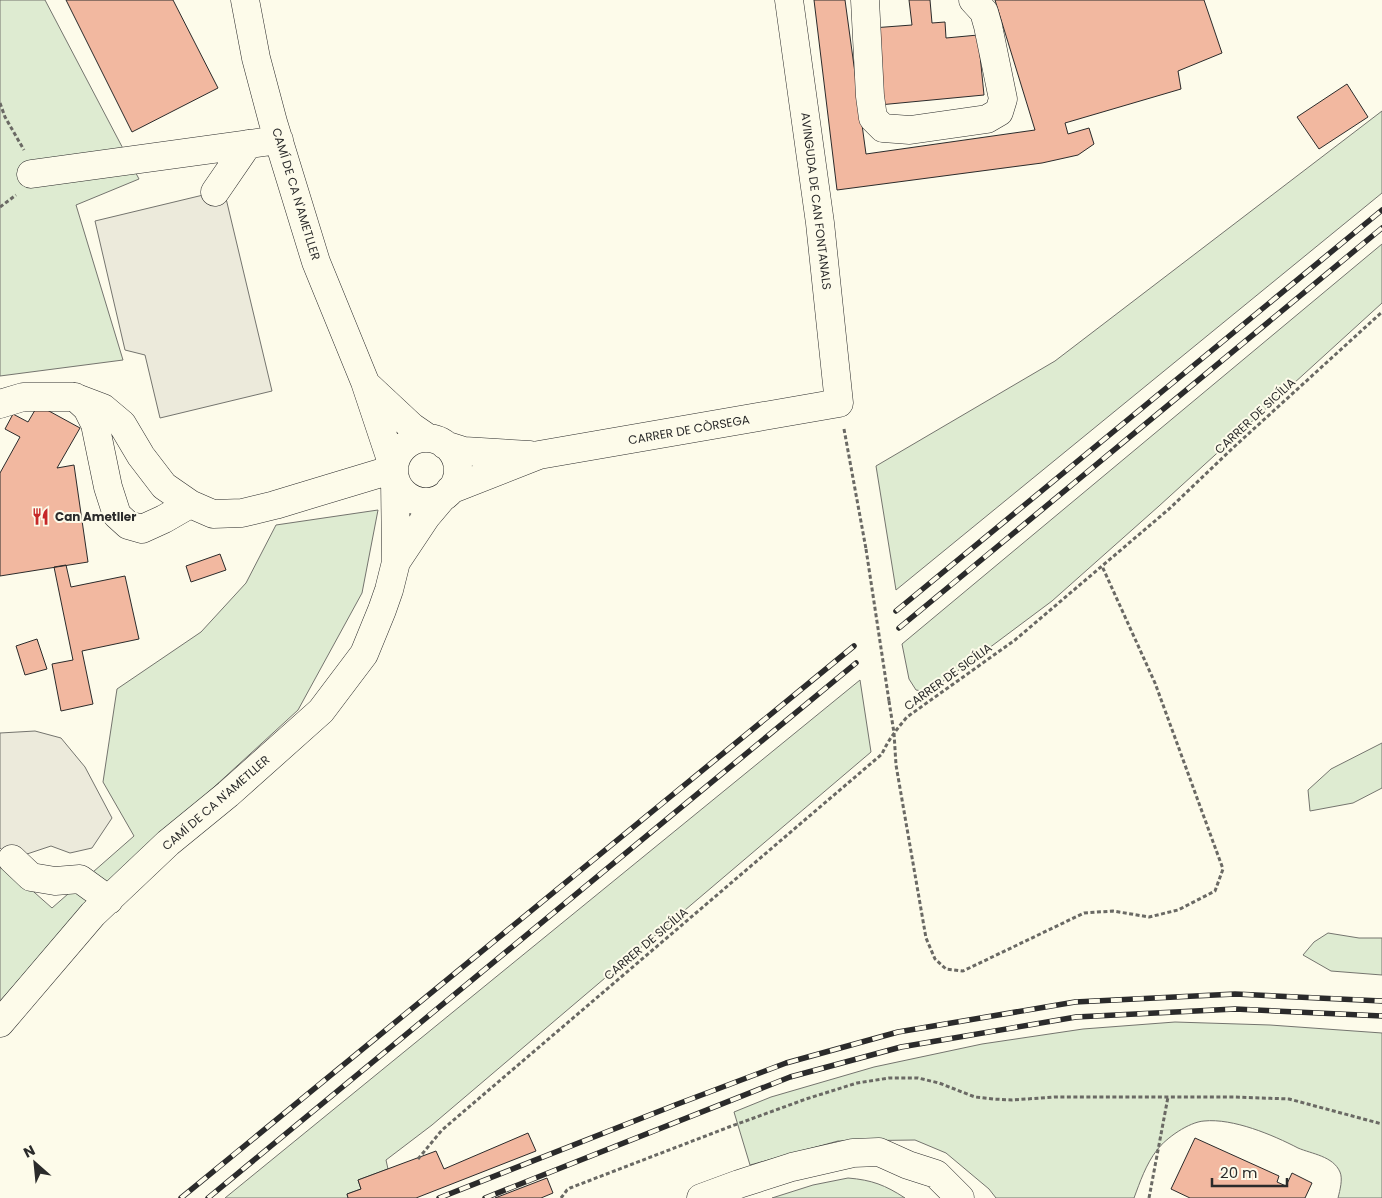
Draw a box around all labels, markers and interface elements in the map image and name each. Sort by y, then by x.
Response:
street label: AVINGUDA DE CAN FONTANALS [797,111,836,291]
street label: CAMÍ DE CA N'AMETLLER [268,126,325,262]
street label: CARRER DE SICÍLIA [1211,374,1299,458]
street label: CARRER DE CÒRSEGA [627,410,751,449]
restaurant icon: Can Ametller [31,507,51,527]
place label: Can Ametller [55,508,136,525]
street label: CARRER DE SICÍLIA [900,639,995,714]
street label: CAMÍ DE CA N'AMETLLER [158,751,273,854]
street label: CARRER DE SICÍLIA [600,903,691,984]
north arrow [10,1138,60,1188]
text: N [20,1140,38,1163]
scale bar [1212,1156,1287,1188]
text: 20 m [1220,1162,1258,1183]

